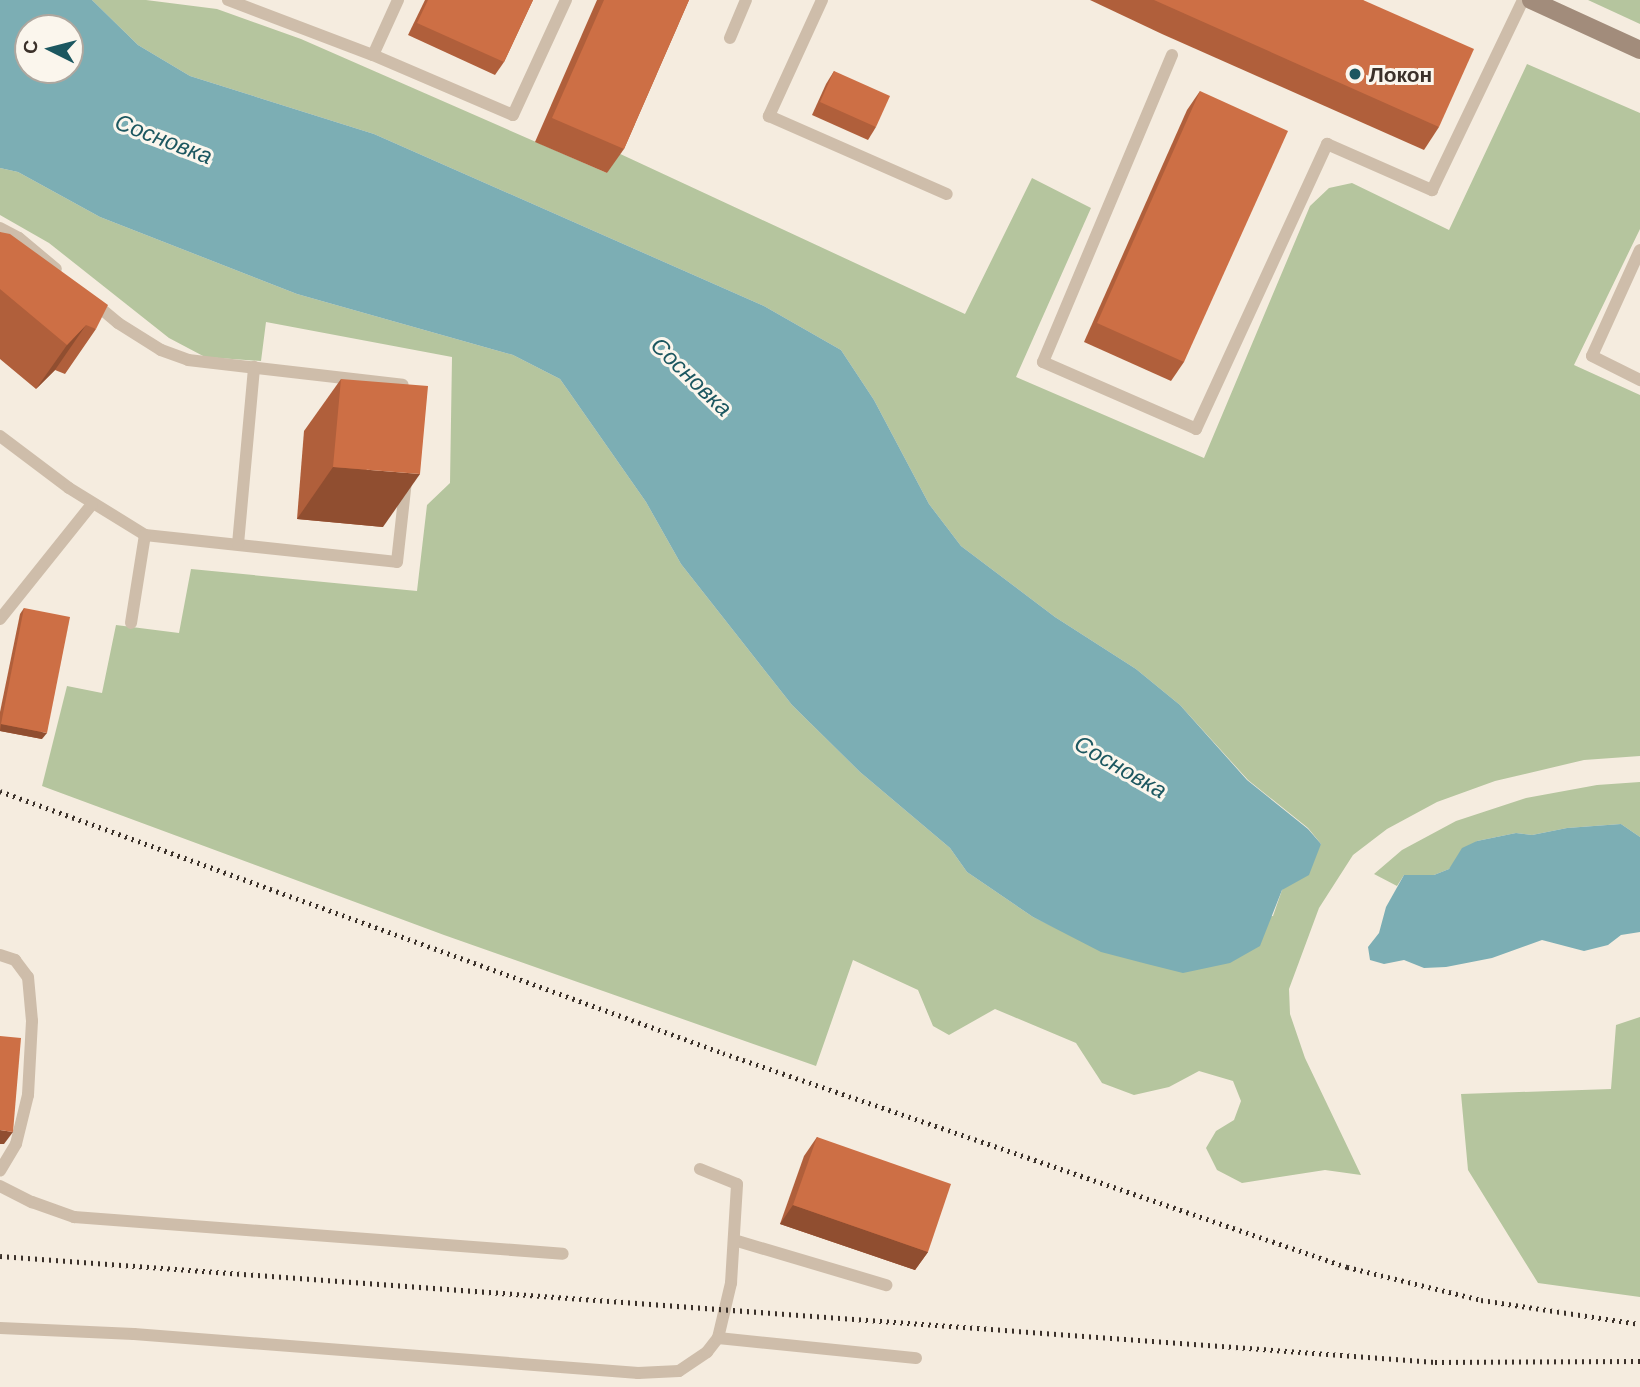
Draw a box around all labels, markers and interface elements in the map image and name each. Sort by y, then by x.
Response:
north arrow [14,14,84,84]
text: С [17,39,42,55]
place label: Локон [1369,61,1432,87]
marker: Локон [1347,66,1363,82]
water label: Сосновка [111,107,217,169]
water label: Сосновка [646,331,738,421]
water label: Сосновка [1070,729,1172,803]

